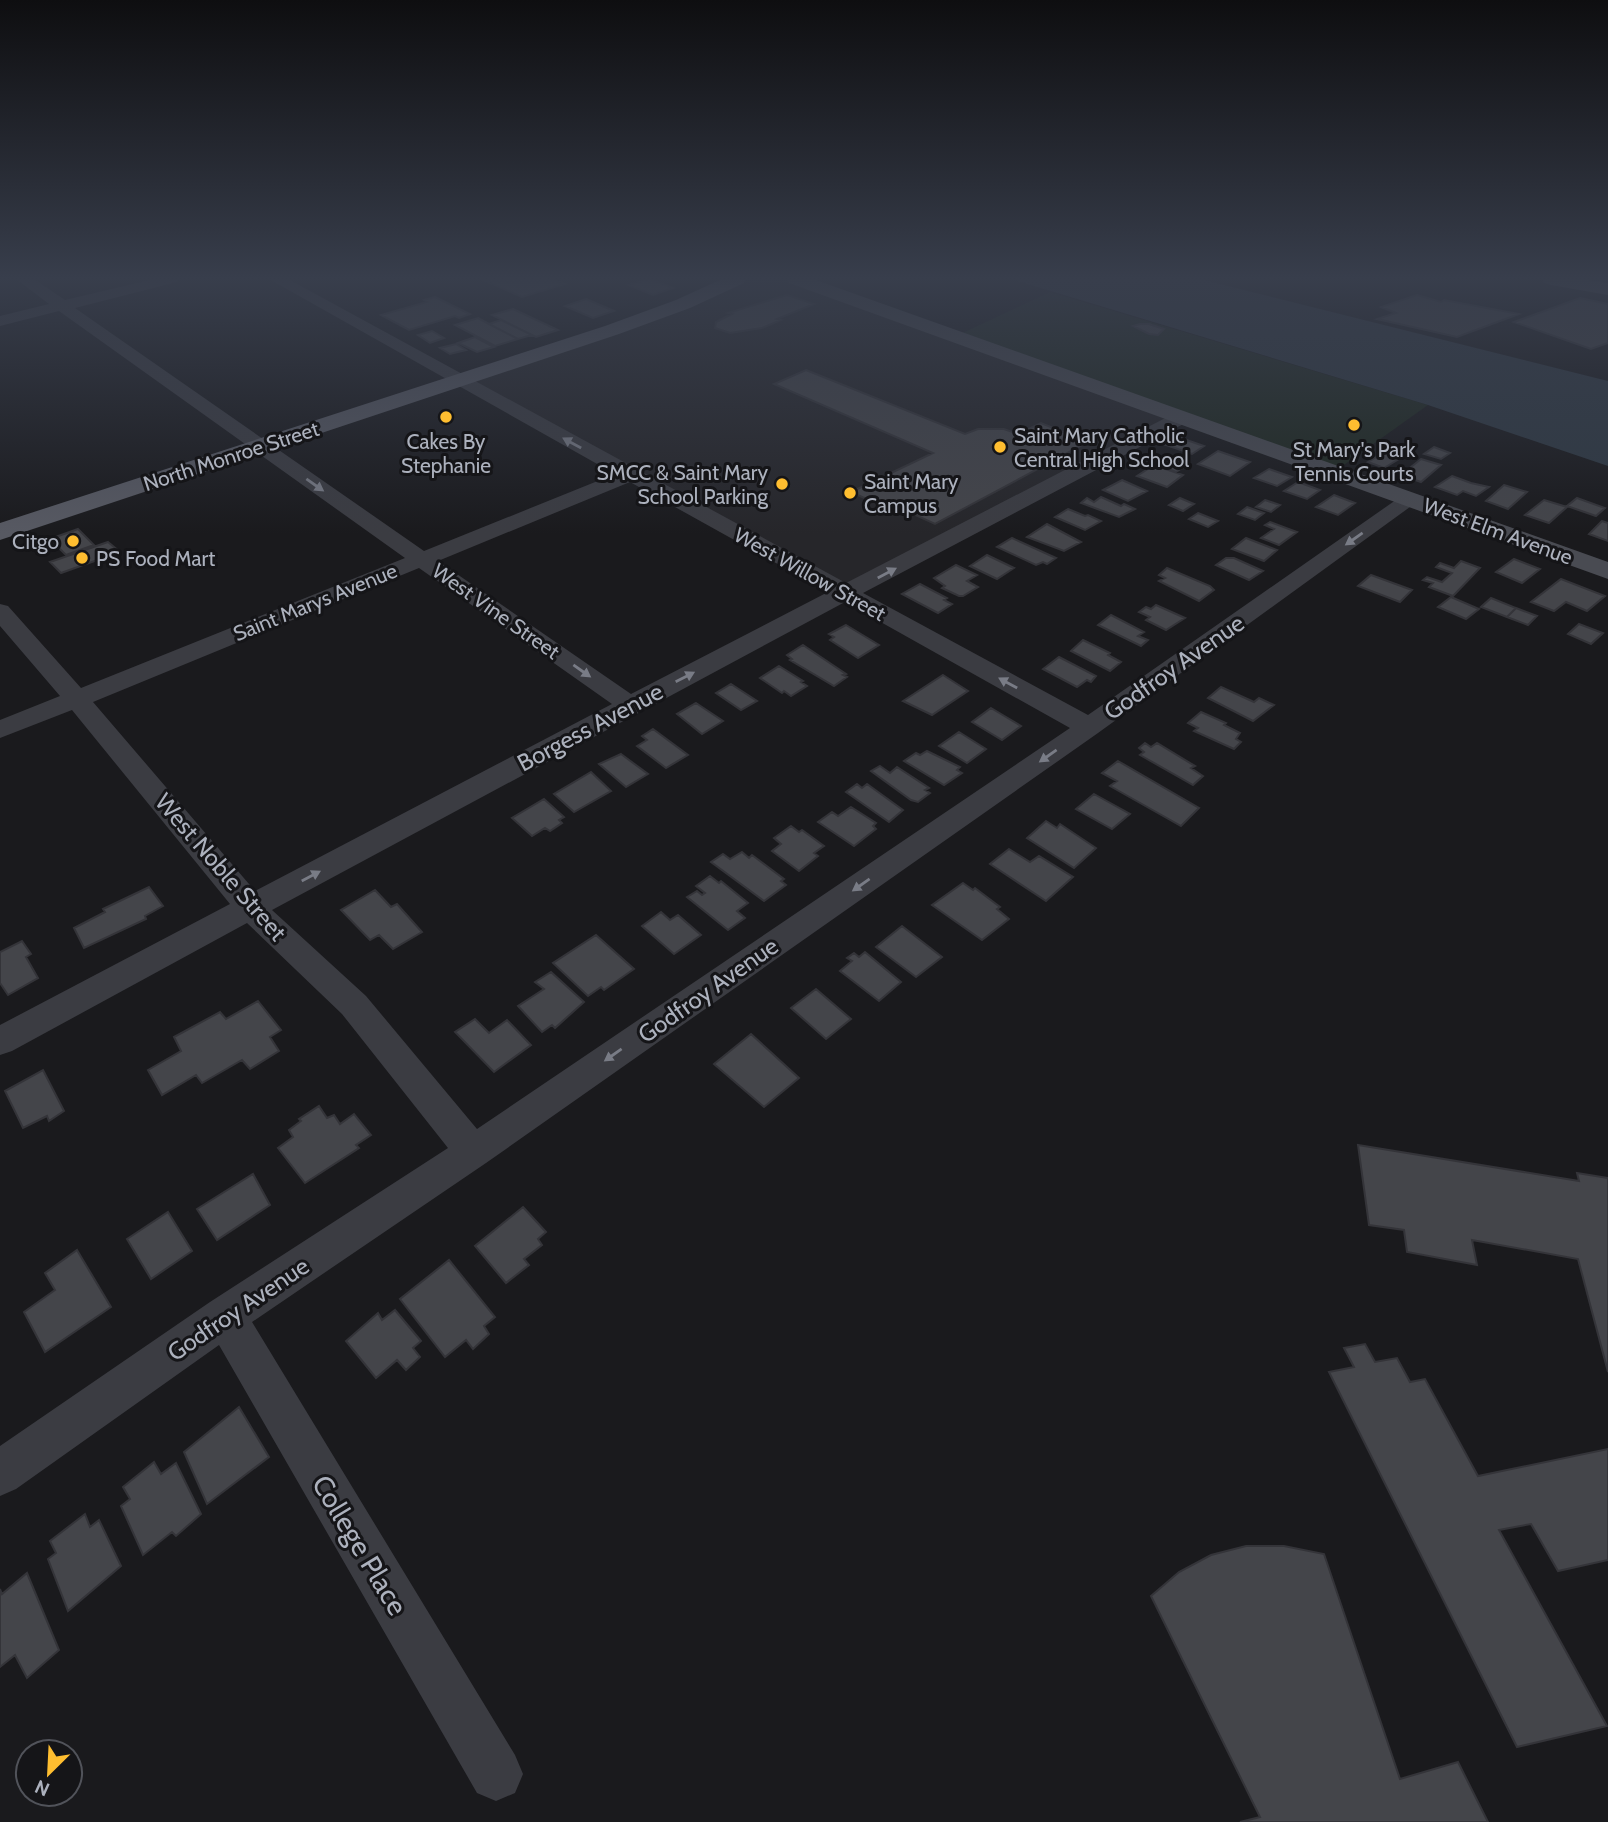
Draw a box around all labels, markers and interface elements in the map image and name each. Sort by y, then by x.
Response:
marker: Cakes By Stephanie [438,409,454,425]
street label: North Monroe Street [140,416,322,496]
marker: St Mary's Park Tennis Courts [1346,417,1362,433]
place label: Saint Mary Catholic Central High School [1014,423,1189,472]
place label: Cakes By Stephanie [401,429,491,478]
one-way arrow [563,437,582,449]
place label: St Mary's Park Tennis Courts [1293,437,1416,486]
marker: Saint Mary Catholic Central High School [992,439,1008,455]
place label: SMCC & Saint Mary School Parking [597,460,769,509]
place label: Saint Mary Campus [864,469,959,518]
marker: SMCC & Saint Mary School Parking [774,476,790,492]
one-way arrow [306,478,324,492]
marker: Saint Mary Campus [842,485,858,501]
street label: West Elm Avenue [1420,492,1576,570]
street label: West Willow Street [730,522,890,626]
place label: Citgo [12,529,59,554]
one-way arrow [1345,532,1363,546]
marker: Citgo [65,533,81,549]
place label: PS Food Mart [96,546,215,571]
marker: PS Food Mart [74,550,90,566]
street label: Saint Marys Avenue [229,558,401,646]
street label: West Vine Street [428,558,564,664]
one-way arrow [877,567,897,578]
street label: Godfroy Avenue [1098,608,1250,726]
one-way arrow [573,664,591,678]
one-way arrow [675,671,695,683]
street label: Borgess Avenue [512,677,668,777]
one-way arrow [998,677,1018,689]
one-way arrow [1039,749,1058,762]
street label: West Noble Street [149,787,293,947]
one-way arrow [301,870,321,882]
one-way arrow [852,878,870,892]
street label: Godfroy Avenue [632,931,784,1049]
one-way arrow [604,1048,622,1062]
street label: Godfroy Avenue [162,1251,314,1367]
street label: College Place [305,1469,415,1621]
north arrow [14,1738,84,1808]
text: N [31,1775,53,1801]

